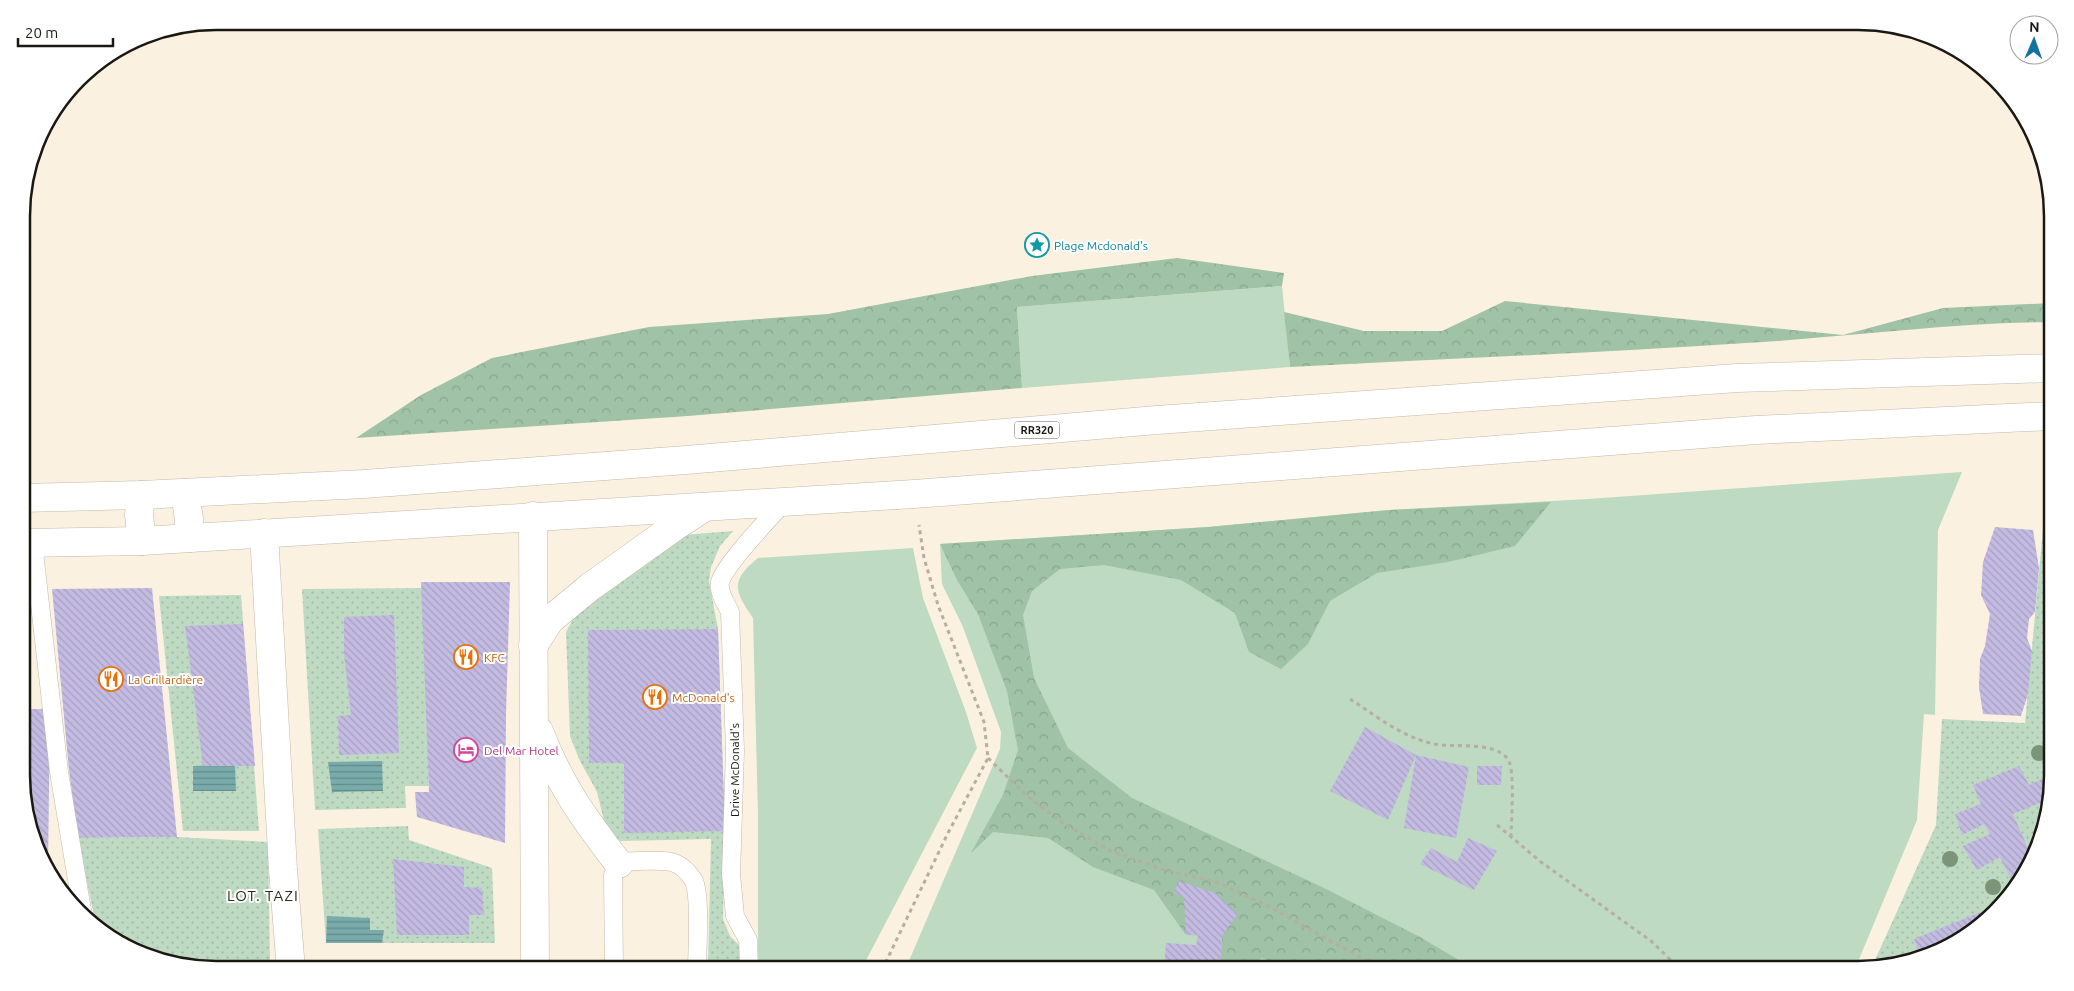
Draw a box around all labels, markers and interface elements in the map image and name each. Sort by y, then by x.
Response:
scale bar [18,15,112,47]
north arrow [2009,15,2059,65]
text: N [2029,19,2040,35]
text: 20 m [25,24,58,41]
place icon: Plage Mcdonald's [1024,232,1050,258]
place label: Plage Mcdonald's [1054,239,1148,252]
road number: RR320 [1014,422,1060,438]
restaurant icon: KFC [453,644,479,670]
place label: KFC [484,651,506,664]
restaurant icon: La Grillardière [98,666,124,692]
place label: La Grillardière [128,673,203,686]
restaurant icon: McDonald's [642,684,668,710]
place label: McDonald's [672,691,735,704]
street label: Drive McDonald's [728,723,741,817]
hotel icon: Del Mar Hotel [453,737,479,763]
place label: Del Mar Hotel [484,744,559,757]
district label: LOT. TAZI [227,887,299,904]

